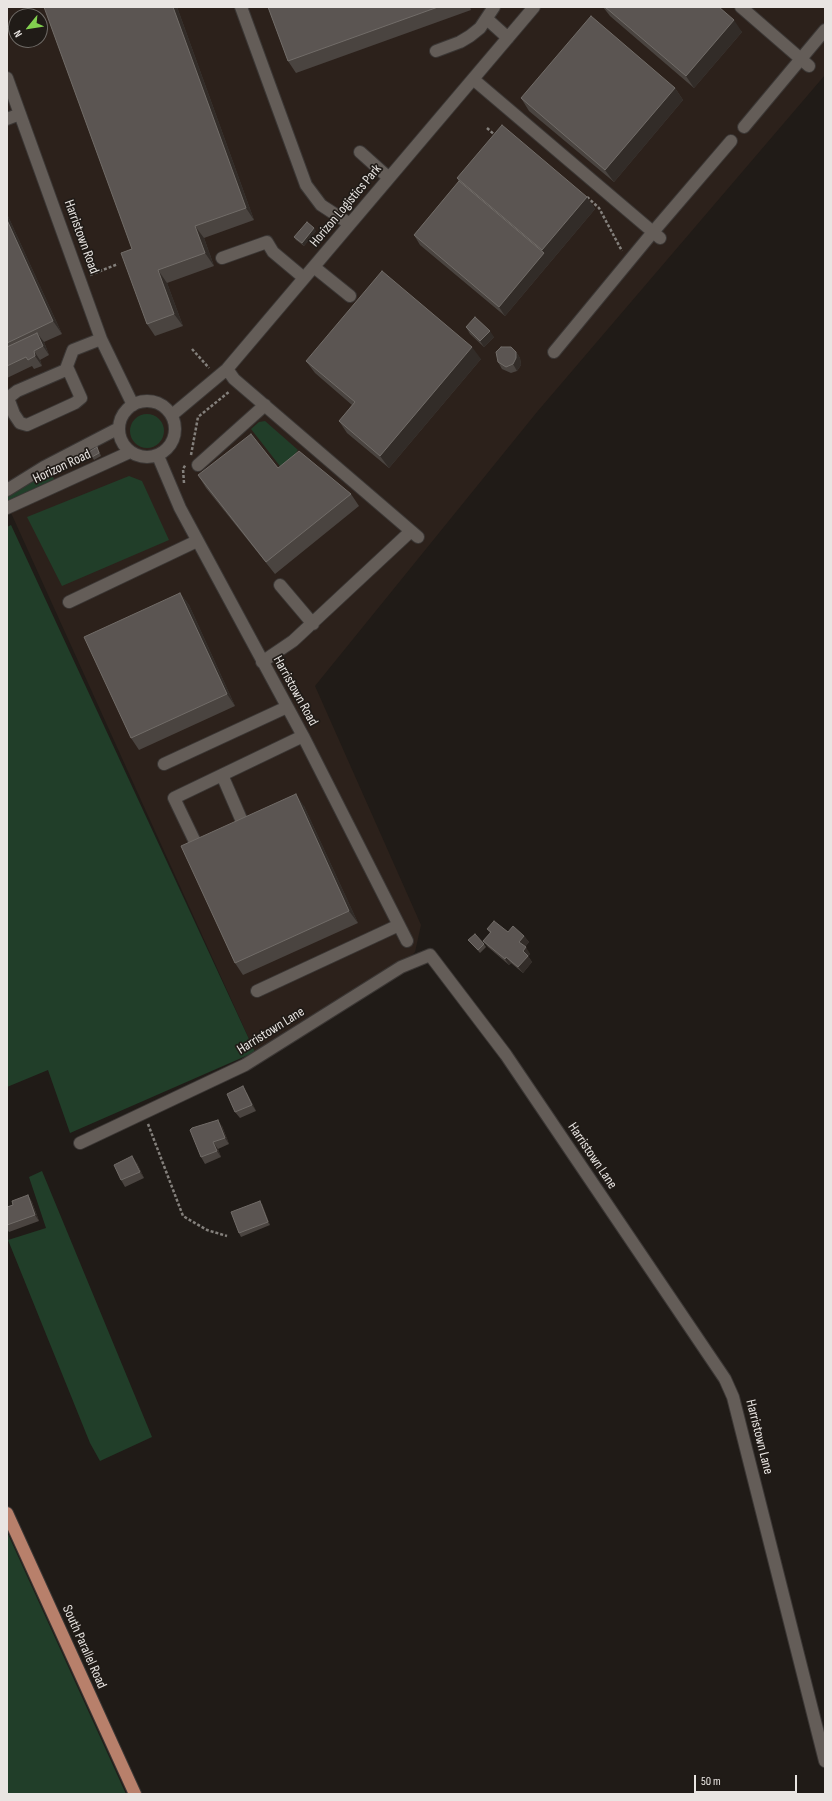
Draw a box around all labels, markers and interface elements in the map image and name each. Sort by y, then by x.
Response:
north arrow [8,8,48,48]
text: N [11,28,25,40]
street label: Horizon Logistics Park [307,161,385,251]
street label: Harristown Road [60,198,102,276]
street label: Horizon Road [30,446,94,488]
street label: Harristown Road [269,653,321,729]
street label: Harristown Lane [234,1004,308,1058]
street label: Harristown Lane [564,1120,620,1192]
street label: Harristown Lane [742,1398,776,1476]
street label: South Parallel Road [58,1603,110,1691]
scale bar [696,1767,799,1793]
text: 50 m [701,1774,721,1789]

